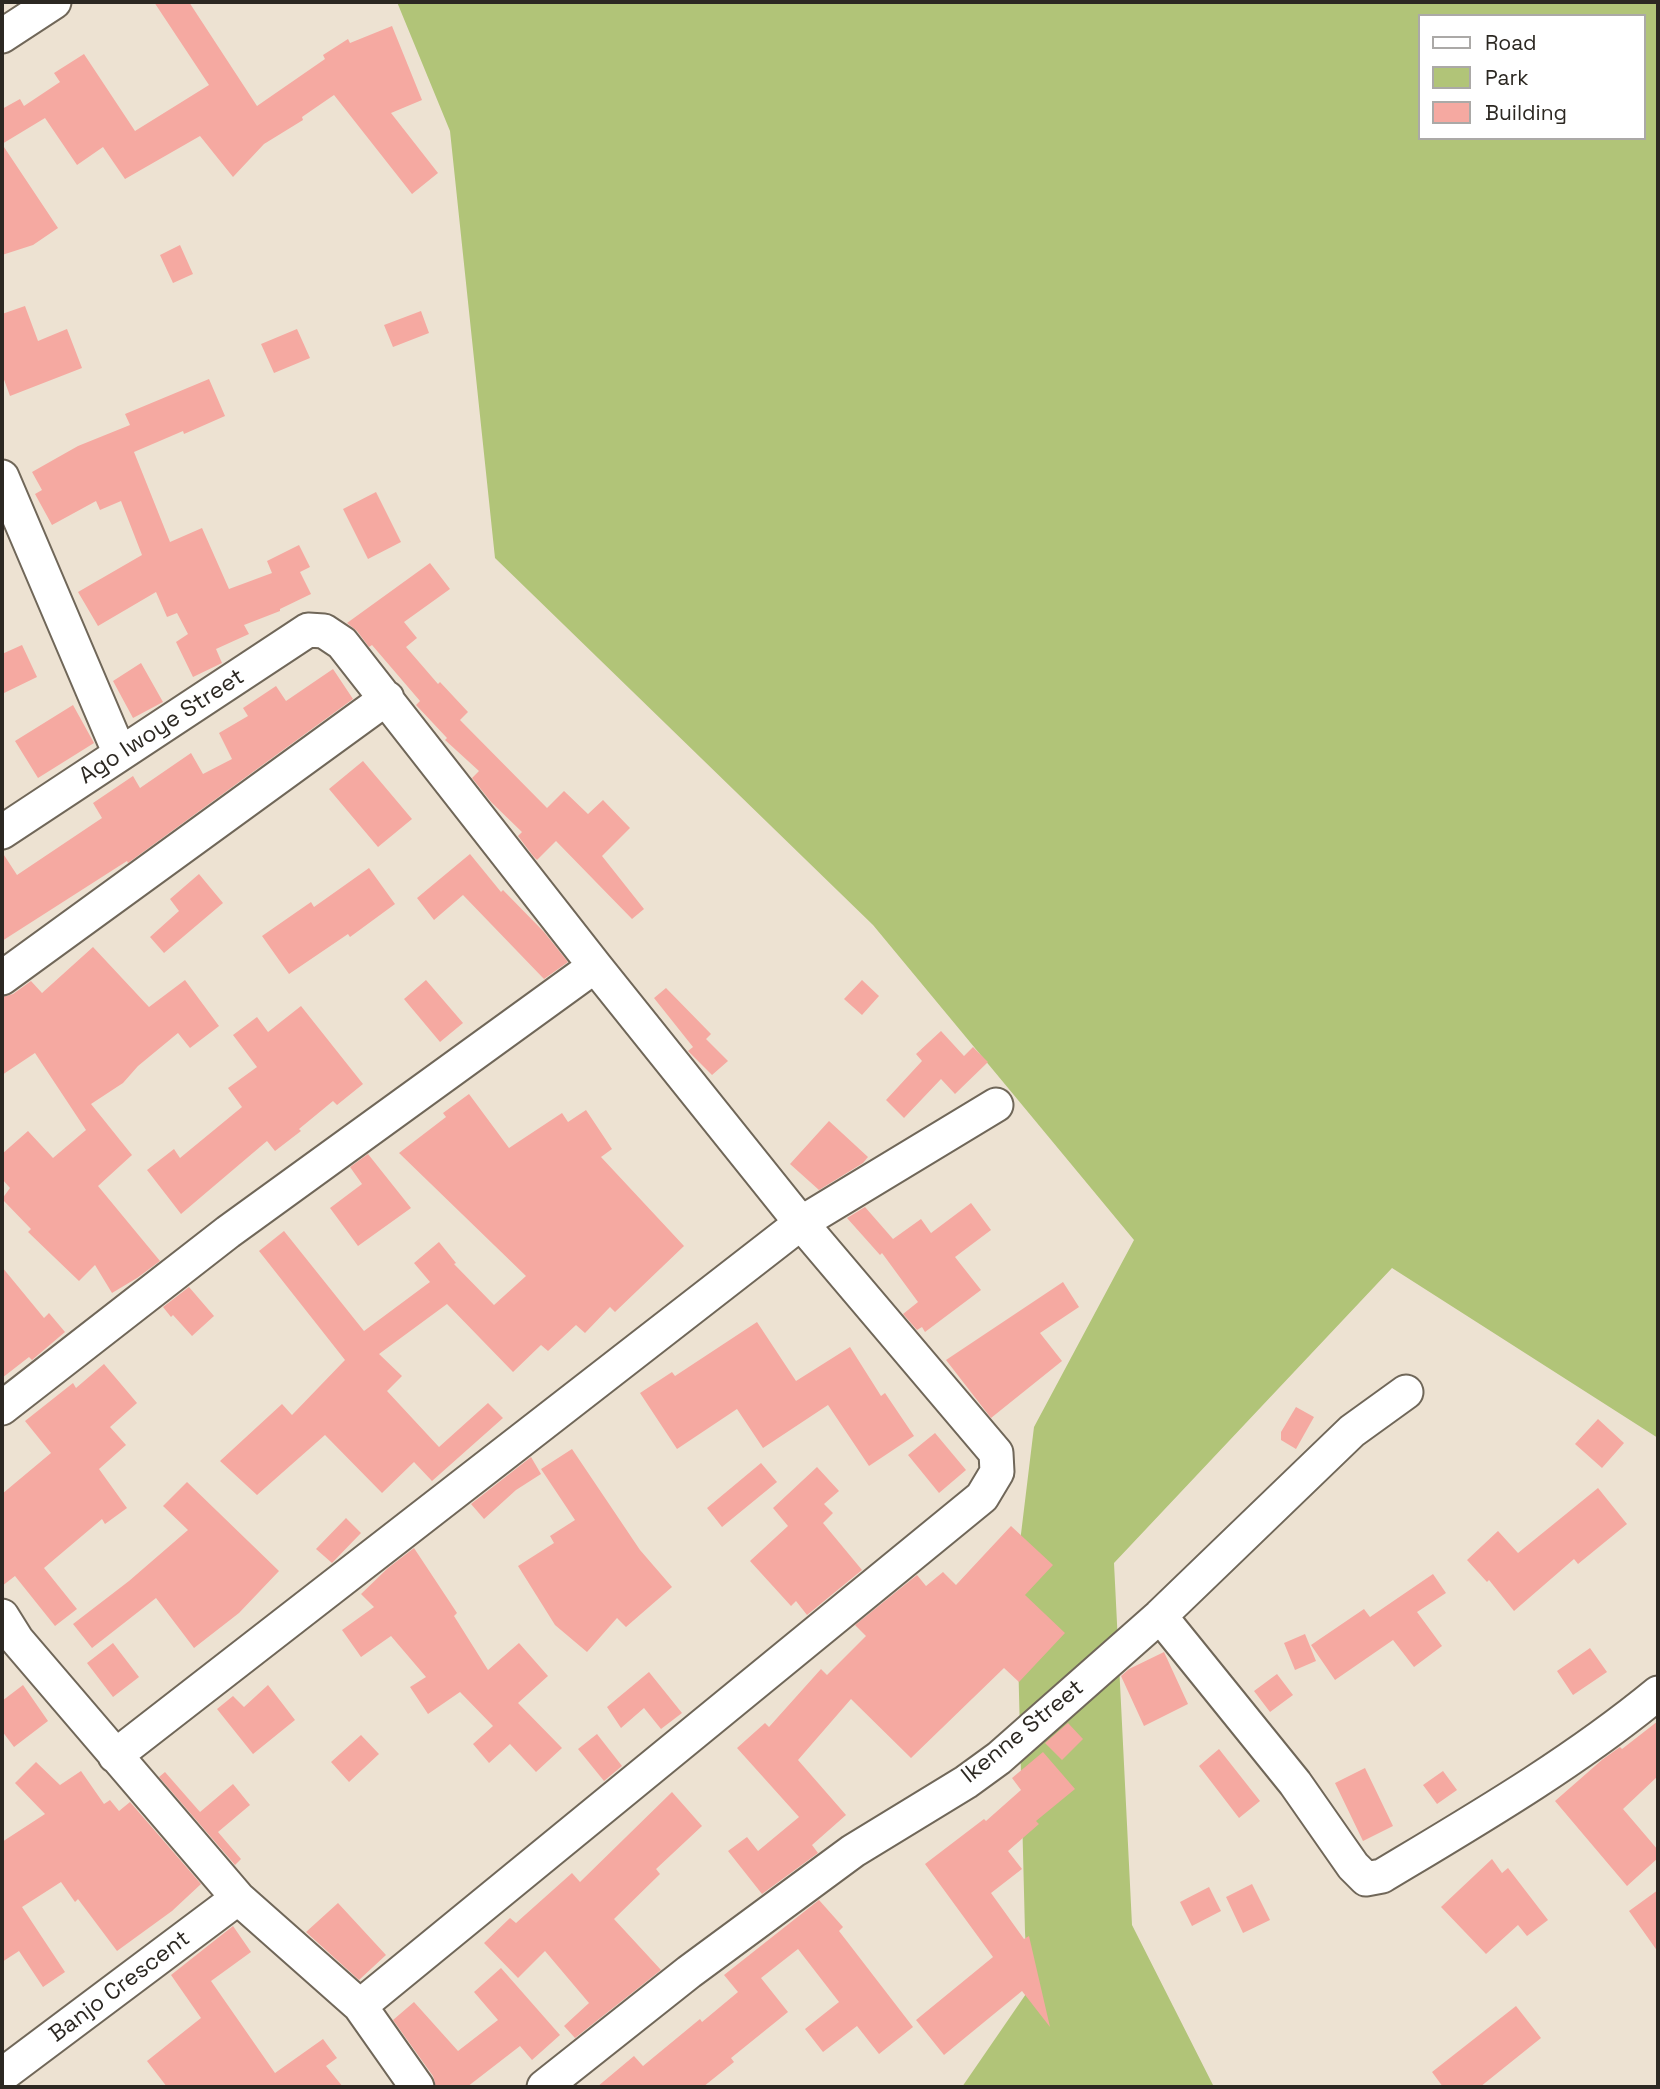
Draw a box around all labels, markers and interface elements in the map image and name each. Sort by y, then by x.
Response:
legend [1418,14,1646,140]
text: Road [1485,29,1537,56]
text: Park [1485,64,1529,91]
text: Building [1485,99,1567,126]
street label: Ago Iwoye Street [74,663,250,791]
street label: Ikenne Street [956,1674,1090,1790]
street label: Banjo Crescent [44,1925,196,2049]

